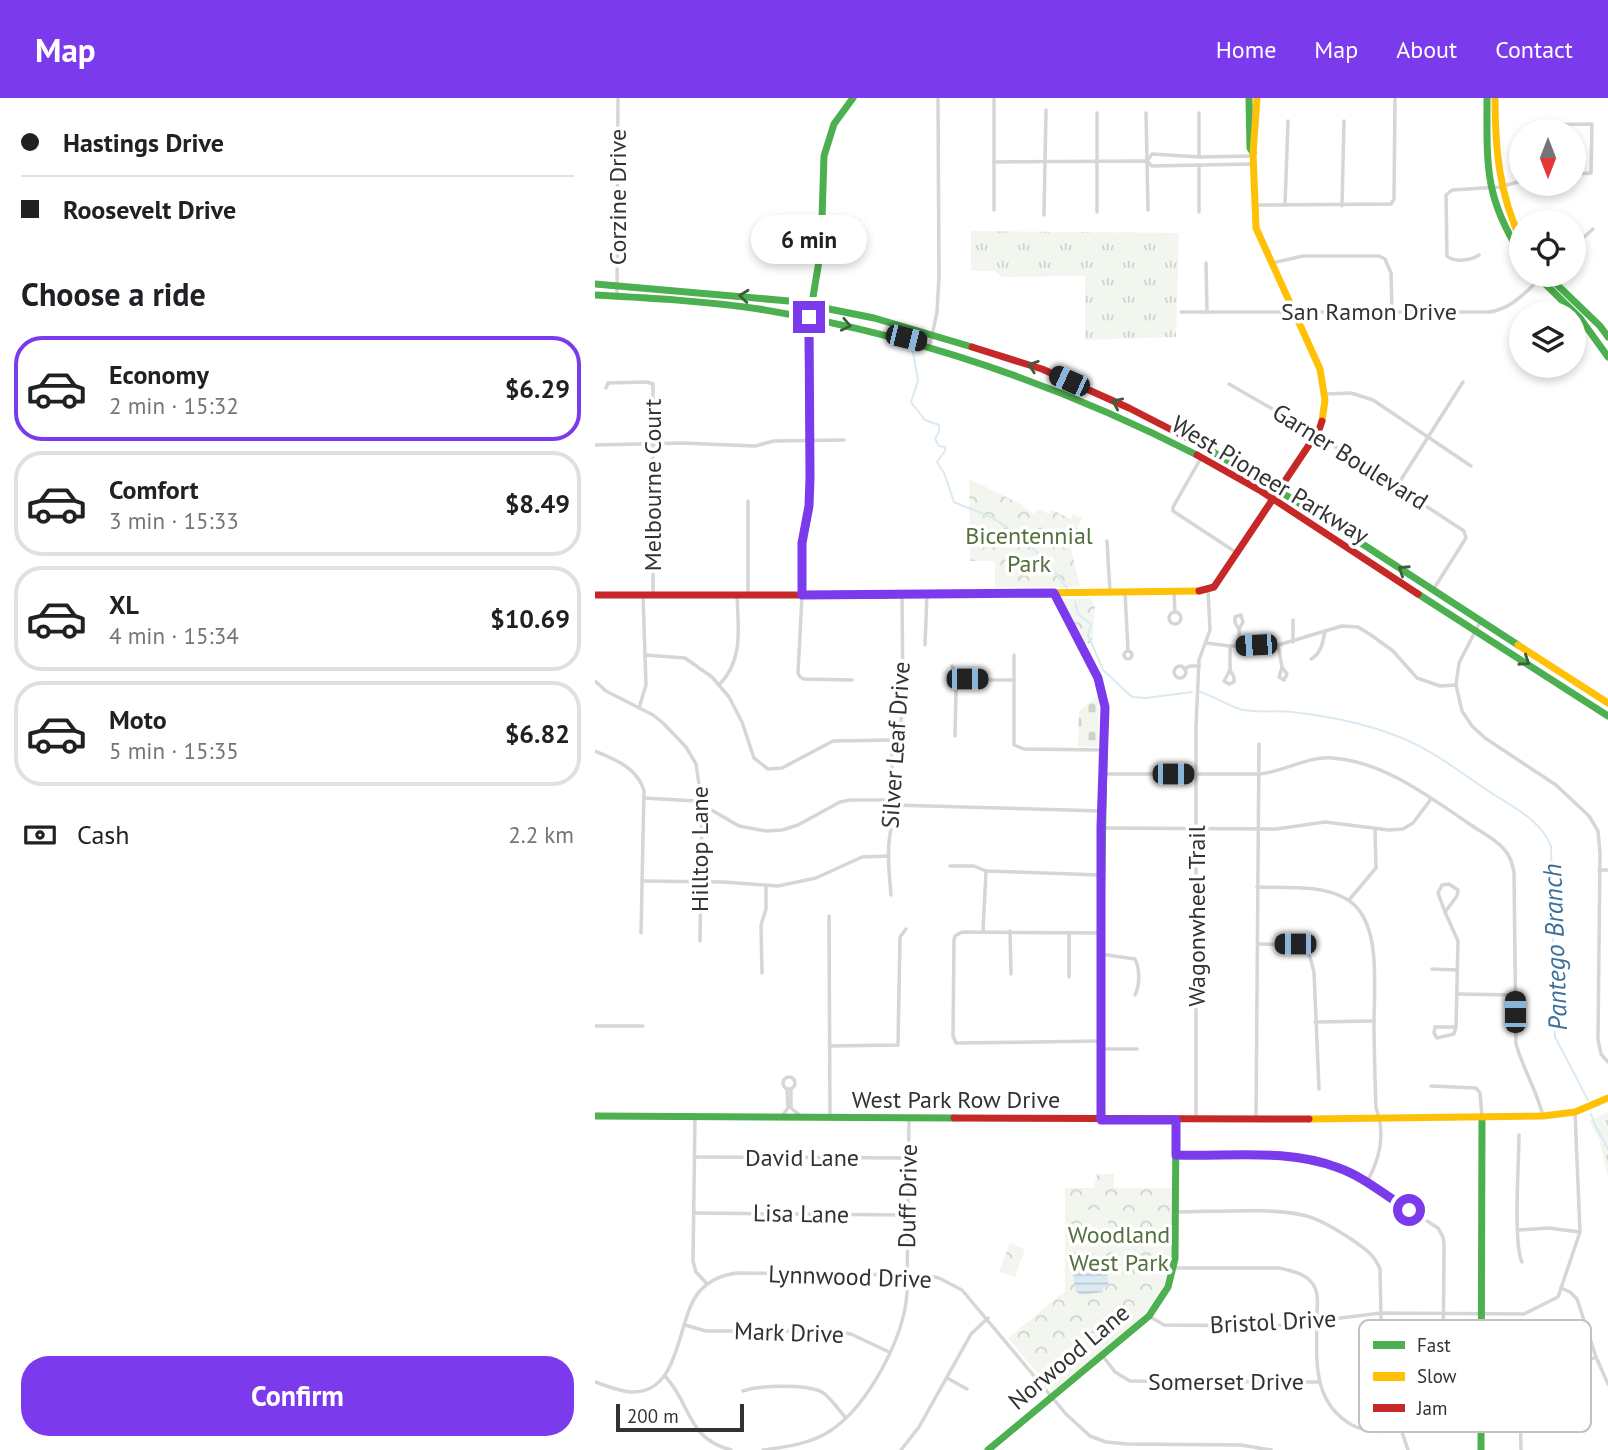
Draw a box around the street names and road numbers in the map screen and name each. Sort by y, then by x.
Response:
street label: Corzine Drive [602,129,633,265]
street label: San Ramon Drive [1281,296,1457,327]
street label: Garner Boulevard [1267,396,1434,517]
street label: Melbourne Court [637,399,668,571]
street label: West Pioneer Parkway [1166,408,1375,551]
street label: Silver Leaf Drive [874,660,917,829]
street label: Hilltop Lane [684,786,715,912]
street label: Wagonwheel Trail [1181,825,1212,1007]
street label: West Park Row Drive [852,1084,1060,1115]
street label: David Lane [745,1142,859,1173]
street label: Duff Drive [891,1144,924,1248]
street label: Lisa Lane [753,1197,849,1230]
street label: Lynnwood Drive [768,1258,932,1295]
street label: Norwood Lane [1002,1297,1136,1416]
street label: Bristol Drive [1209,1303,1337,1340]
street label: Mark Drive [733,1315,845,1350]
street label: Somerset Drive [1148,1366,1304,1397]

